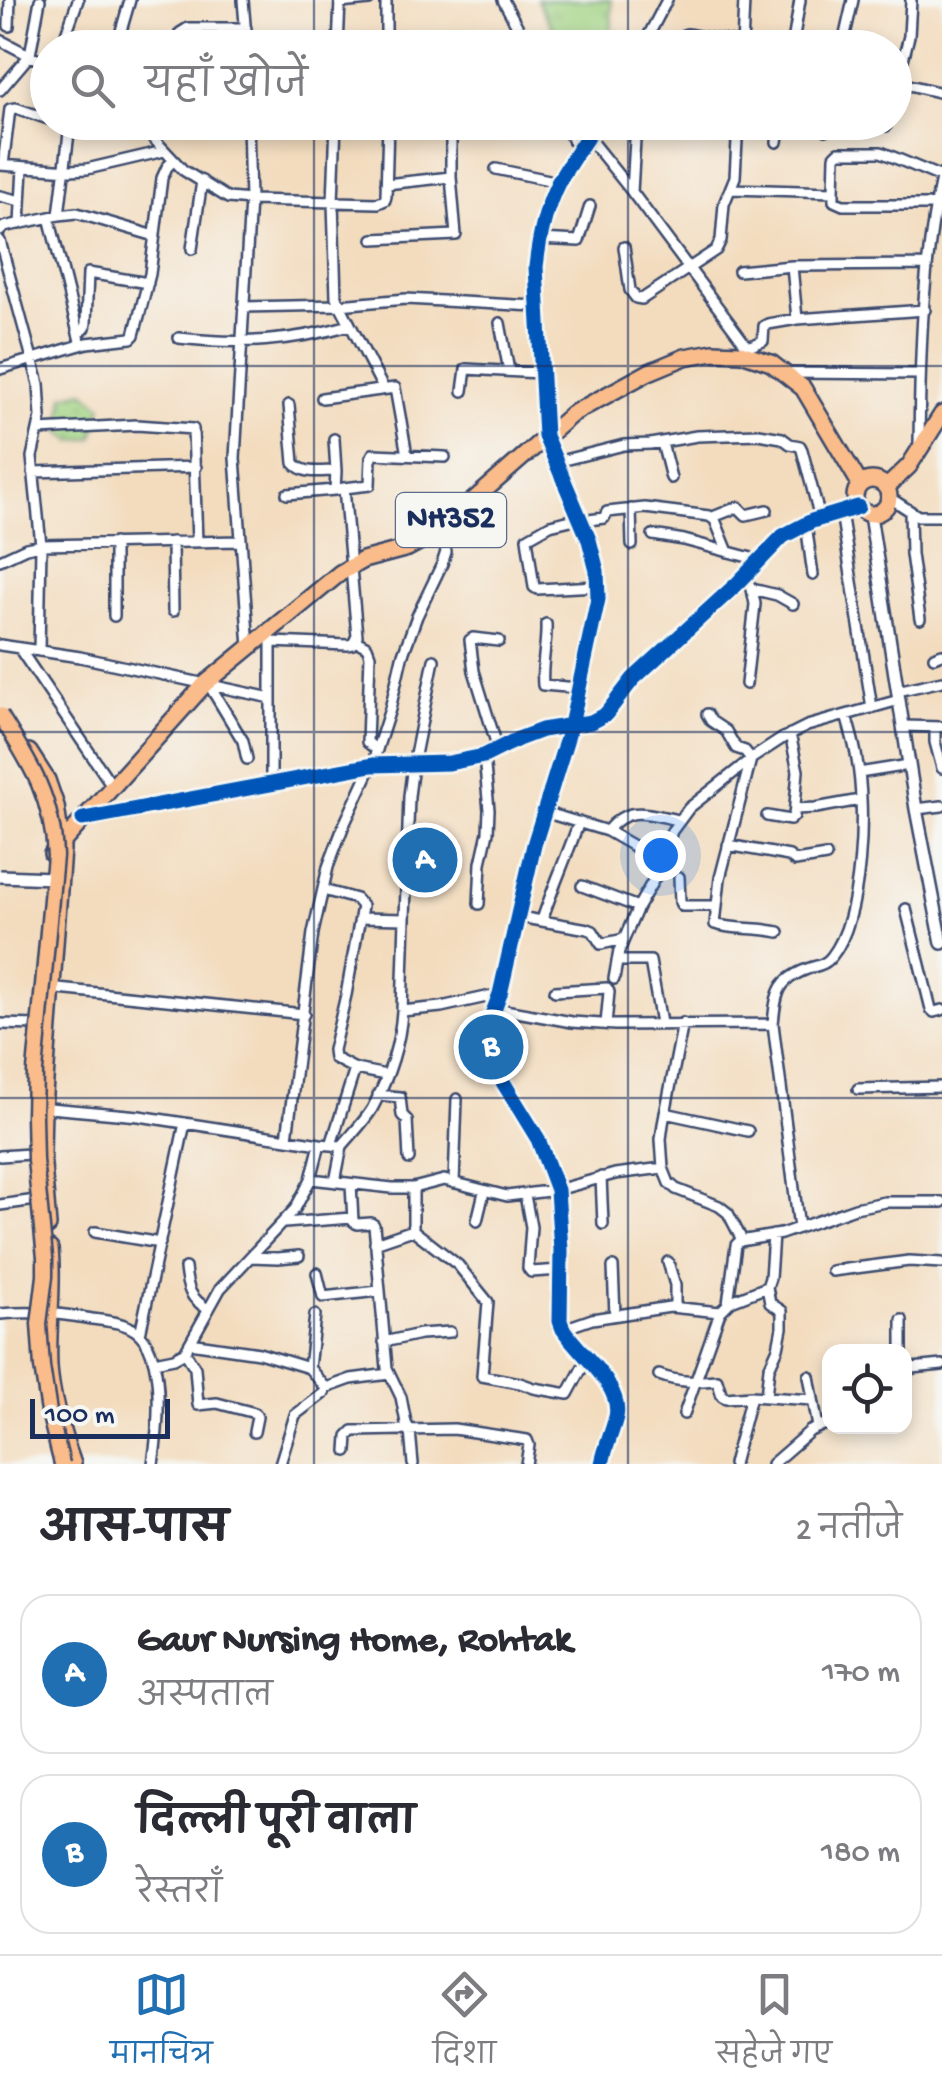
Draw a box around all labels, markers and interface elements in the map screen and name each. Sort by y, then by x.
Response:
search box [30,30,912,140]
icon: search [65,58,120,113]
text: यहाँ खोजें [145,66,308,110]
road number: NH352 [396,493,506,547]
pin: A [392,822,458,898]
your location [635,830,686,881]
pin: B [458,1010,524,1084]
map controls [822,1344,912,1434]
button: locate [822,1344,912,1434]
scale bar [30,1394,170,1438]
text: 100 m [45,1400,115,1433]
text: आस-पास [40,1508,228,1557]
text: 2 नतीजे [796,1513,902,1551]
text: Gaur Nursing Home, Rohtak [137,1620,572,1664]
text: A [65,1655,84,1693]
text: 170 m [822,1655,900,1693]
text: अस्पताल [137,1680,273,1718]
text: दिल्ली पूरी वाला [137,1803,415,1847]
text: B [66,1835,83,1873]
text: 180 m [821,1835,900,1873]
text: रेस्तराँ [137,1877,222,1915]
tab: मानचित्र [110,1967,213,2084]
tab: दिशा [433,1967,496,2084]
tab: सहेजे गए [716,1967,832,2084]

